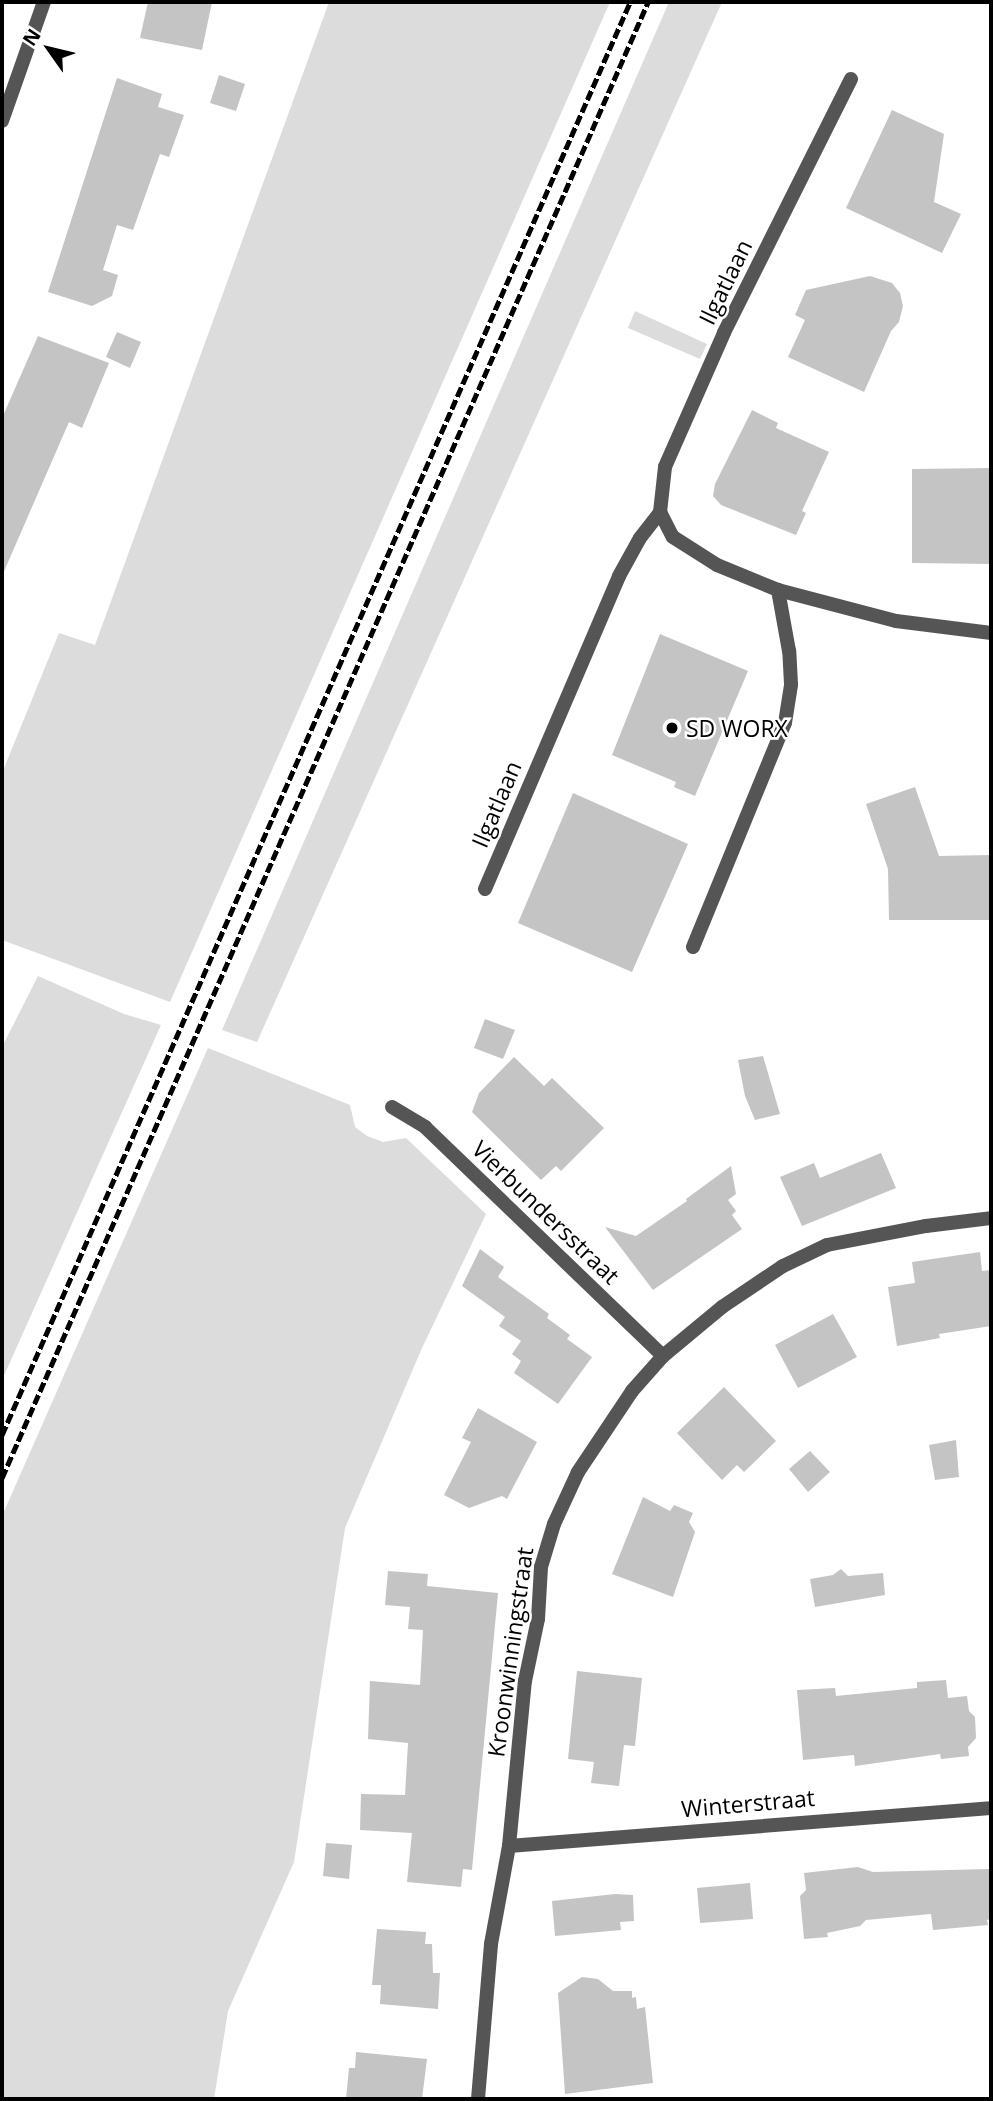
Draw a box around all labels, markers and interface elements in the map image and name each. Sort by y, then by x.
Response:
north arrow [14,14,84,84]
text: N [16,24,47,51]
street label: Ilgatlaan [693,235,757,329]
place label: SD WORX [686,714,788,742]
marker: SD WORX [664,720,680,736]
street label: Ilgatlaan [465,757,527,851]
street label: Vierbundersstraat [467,1135,625,1289]
street label: Kroonwinningstraat [482,1545,538,1759]
street label: Winterstraat [680,1783,816,1823]

